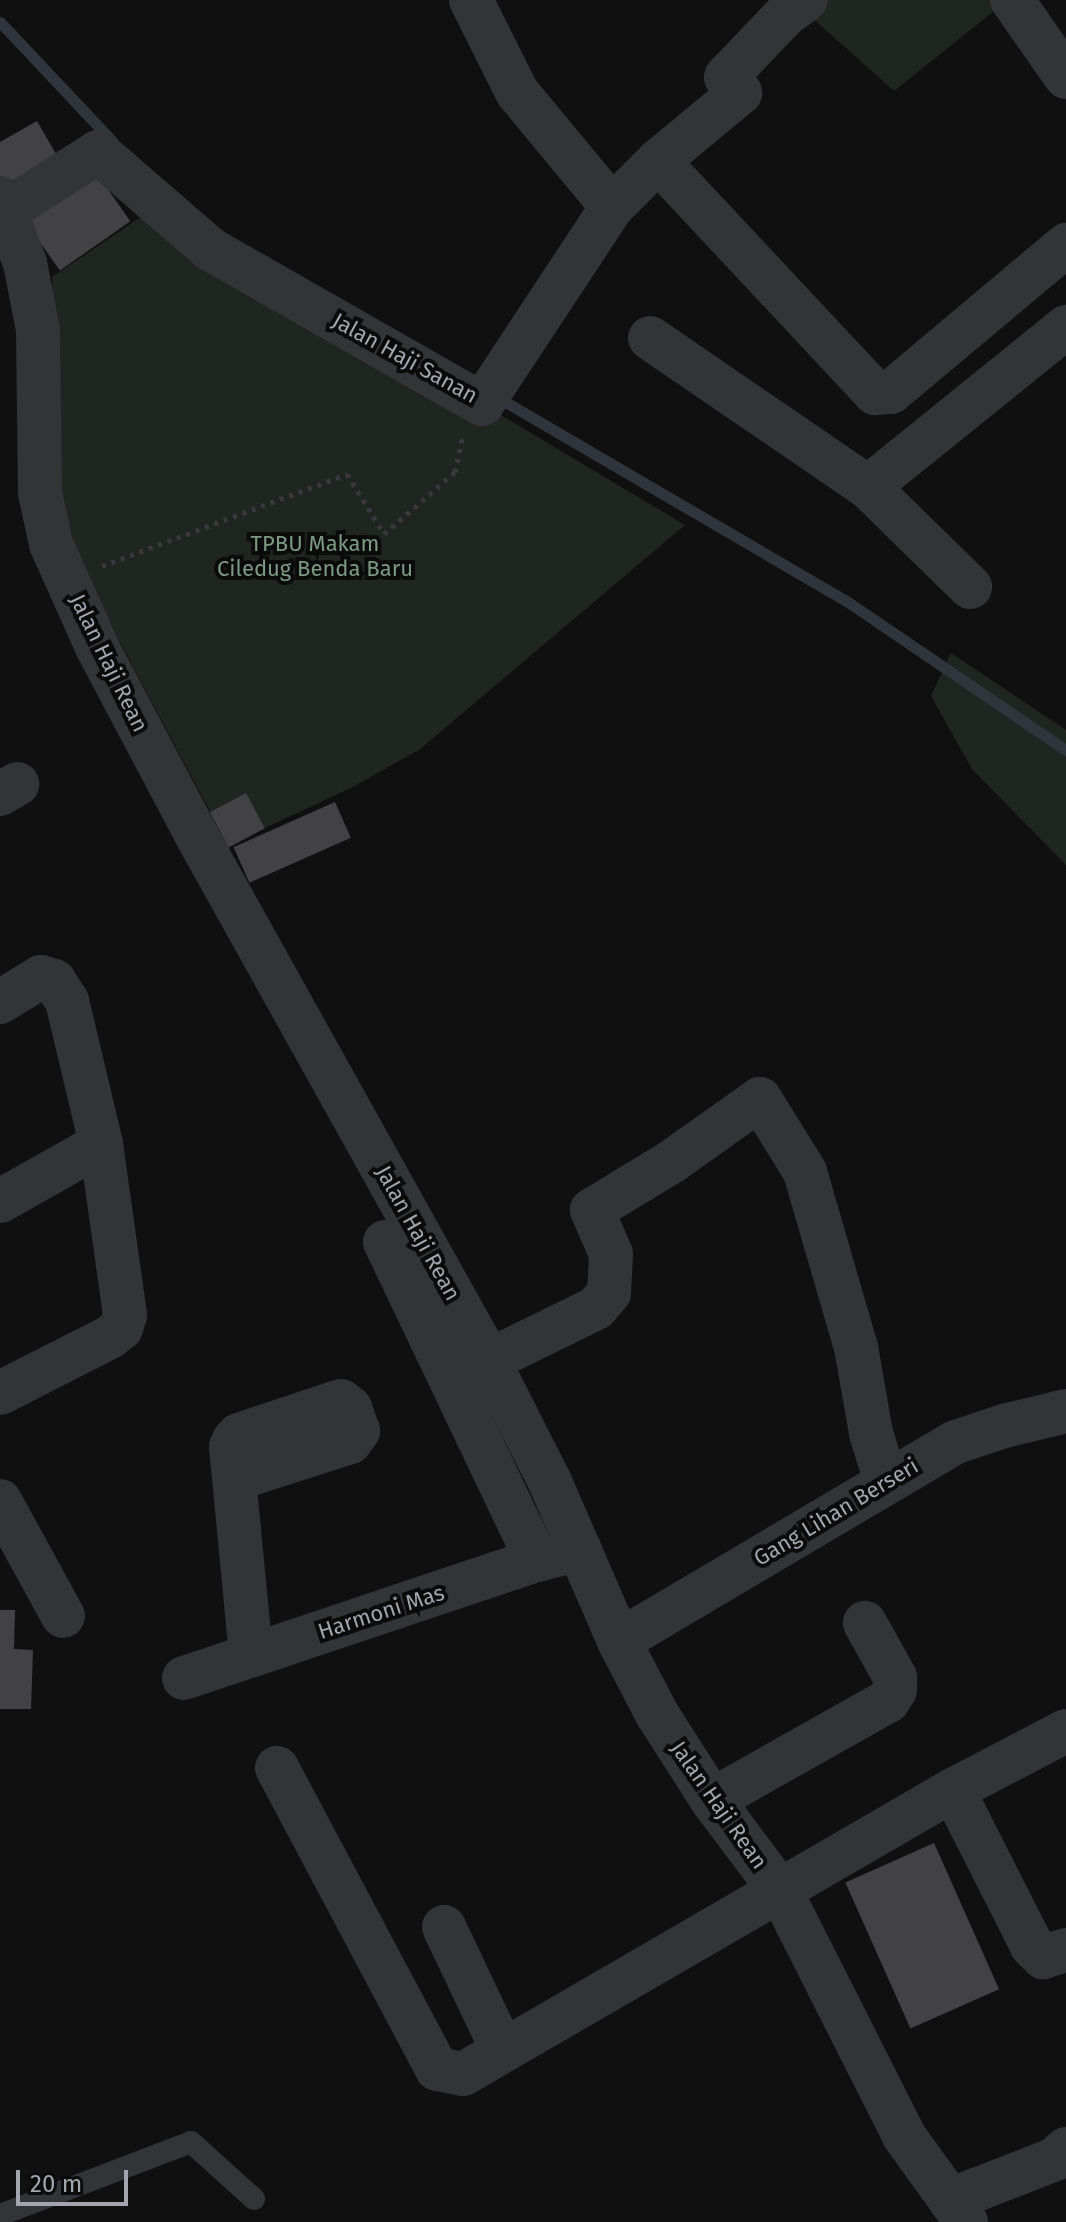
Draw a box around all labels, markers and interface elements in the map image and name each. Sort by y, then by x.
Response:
street label: Jalan Haji Sanan [328,307,482,409]
park label: TPBU Makam Ciledug Benda Baru [217,530,413,582]
street label: Jalan Haji Rean [64,590,154,736]
street label: Jalan Haji Rean [370,1161,466,1305]
street label: Gang Lihan Berseri [749,1452,923,1572]
street label: Harmoni Mas [315,1579,447,1645]
street label: Jalan Haji Rean [665,1736,773,1874]
scale bar [20,2154,132,2204]
text: 20 m [30,2170,82,2198]

